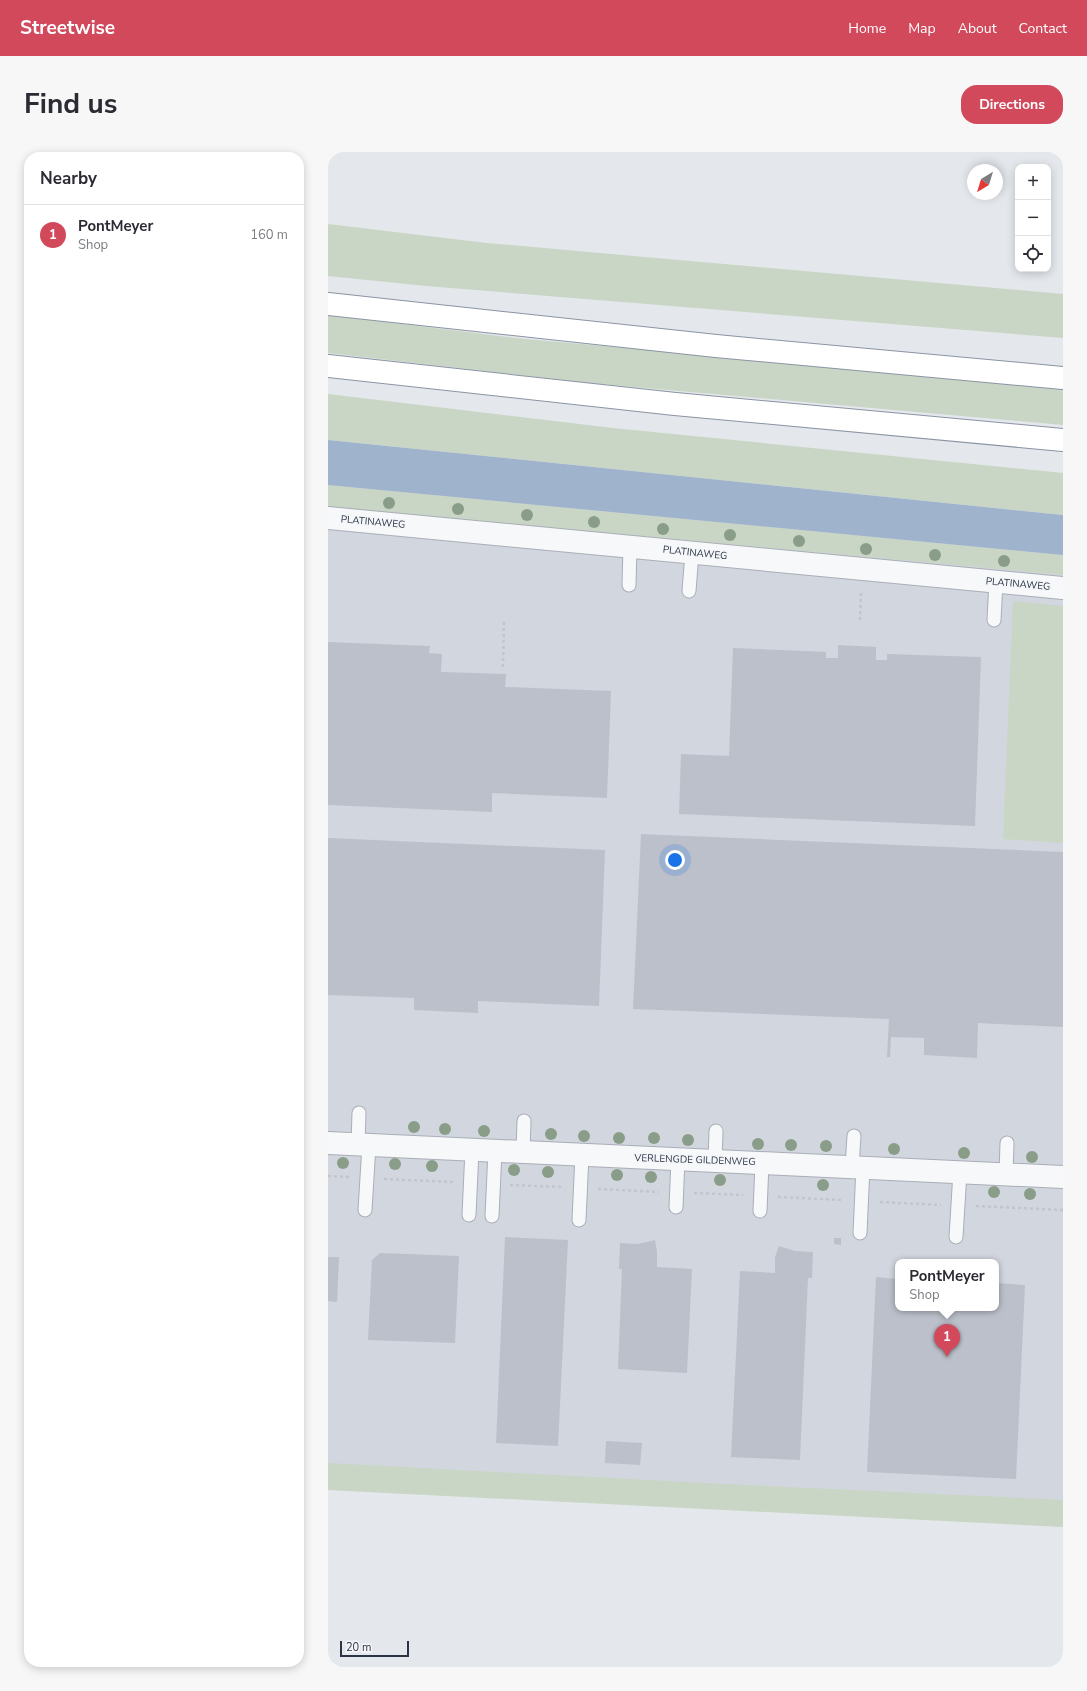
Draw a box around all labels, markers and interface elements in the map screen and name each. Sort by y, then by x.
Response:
text: Streetwise [20,15,115,41]
text: Home [848,19,886,38]
text: Map [908,19,936,38]
text: About [958,19,997,38]
text: Contact [1019,19,1067,38]
text: Find us [24,85,118,123]
button: Directions [961,85,1063,124]
north arrow [967,164,1003,200]
map controls [1015,164,1051,272]
button: + [1015,164,1051,200]
text: Nearby [40,167,97,190]
button: − [1015,200,1051,236]
text: PontMeyer [78,216,153,236]
text: 1 [49,226,57,244]
text: 160 m [250,226,288,244]
text: Shop [78,236,108,254]
button: locate [1015,236,1051,272]
street label: PLATINAWEG [340,512,406,532]
street label: PLATINAWEG [662,543,728,563]
street label: PLATINAWEG [985,574,1051,594]
your location [665,850,685,870]
street label: VERLENGDE GILDENWEG [633,1151,756,1169]
popup [895,1259,999,1311]
text: PontMeyer [909,1266,985,1286]
text: Shop [909,1286,940,1304]
pin: 1 [934,1324,960,1357]
scale bar [340,1639,409,1658]
text: 20 m [346,1640,371,1655]

